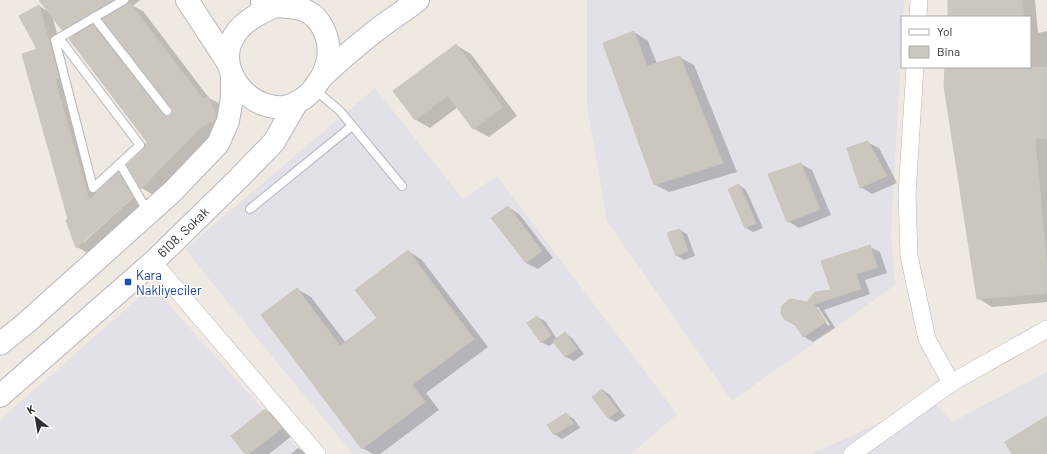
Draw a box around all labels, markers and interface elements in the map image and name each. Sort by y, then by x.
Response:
legend [901,16,1031,68]
text: Yol [937,24,952,38]
text: Bina [937,44,960,58]
street label: 6108. Sokak [154,203,212,261]
place label: Kara Nakliyeciler [136,267,202,298]
marker: Kara Nakliyeciler [123,277,133,287]
north arrow [16,398,56,438]
text: K [24,402,37,416]

